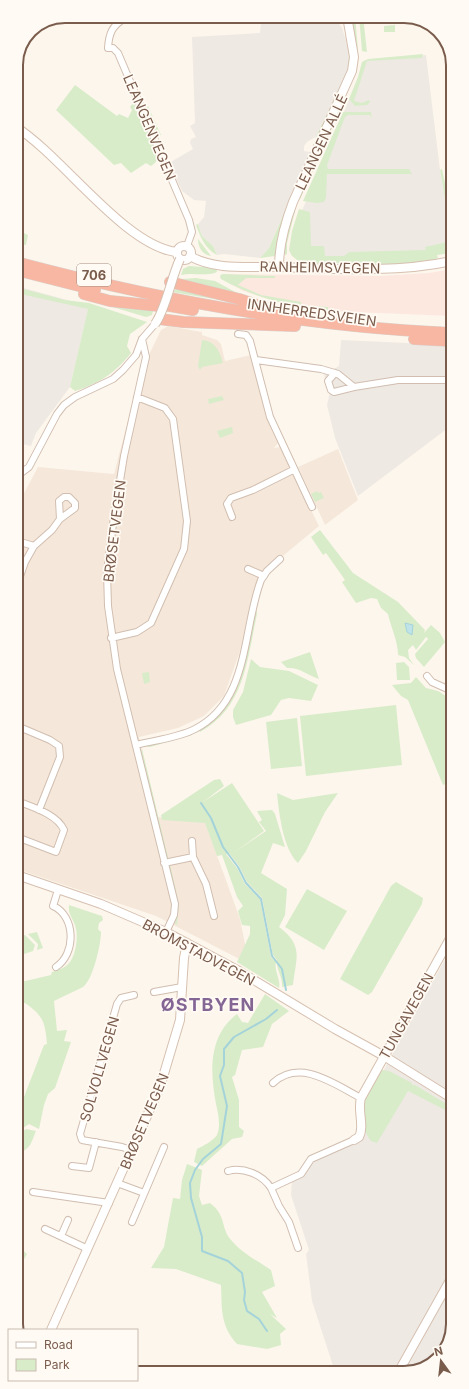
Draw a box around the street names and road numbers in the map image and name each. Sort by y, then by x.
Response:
street label: LEANGENVEGEN [120,71,180,183]
street label: LEANGEN ALLÉ [291,91,351,193]
street label: RANHEIMSVEGEN [259,257,381,277]
road number: 706 [77,264,111,286]
street label: INNHERREDSVEIEN [246,295,378,329]
street label: BRØSETVEGEN [99,479,129,583]
street label: BROMSTADVEGEN [140,915,258,989]
street label: TUNGAVEGEN [375,970,437,1062]
street label: SOLVOLLVEGEN [76,1014,122,1124]
street label: BRØSETVEGEN [116,1070,172,1172]

